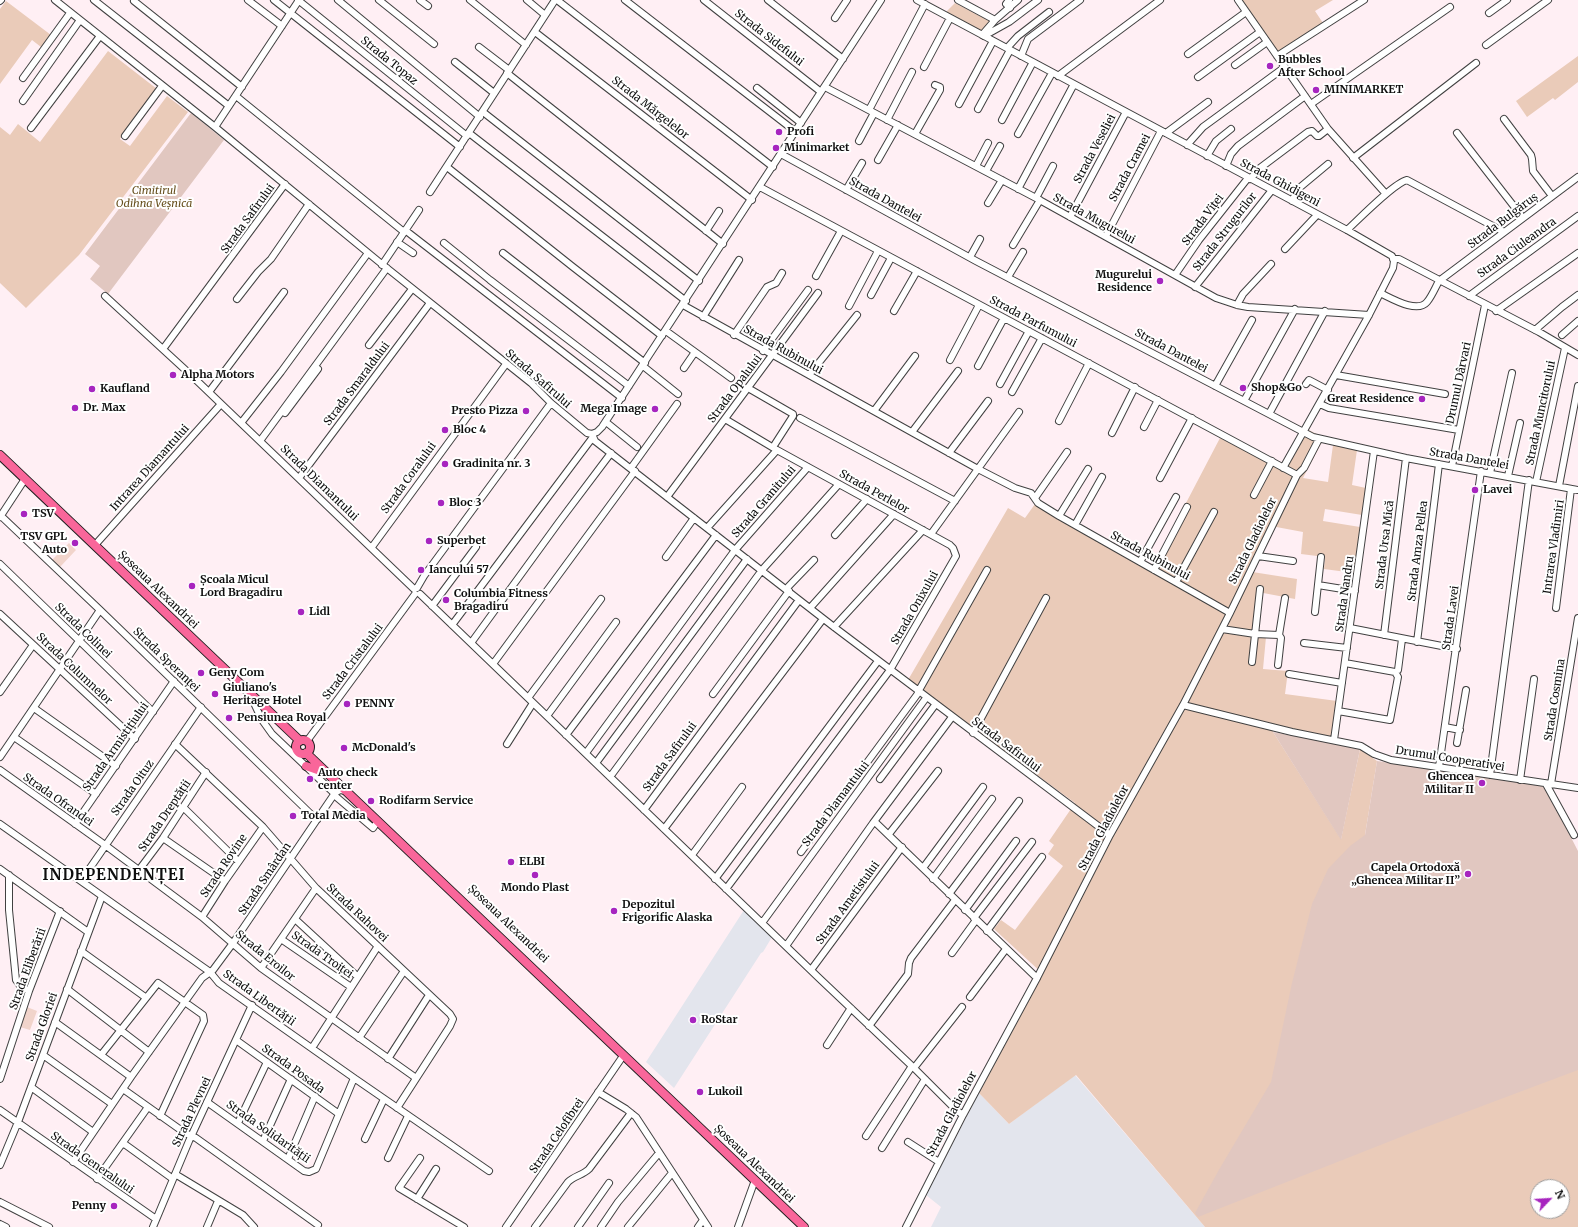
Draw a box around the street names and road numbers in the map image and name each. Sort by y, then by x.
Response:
street label: Strada Sidefului [732,7,806,69]
street label: Strada Topaz [358,34,420,88]
street label: Strada Mărgelelor [609,74,691,142]
street label: Strada Veseliei [1071,112,1119,186]
street label: Strada Cramei [1107,132,1153,204]
street label: Strada Ghidigeni [1238,156,1322,210]
street label: Strada Dantelei [847,175,923,225]
street label: Strada Safirului [218,182,278,256]
street label: Strada Strugurilor [1190,190,1260,274]
street label: Strada Bulgăruș [1465,190,1541,252]
street label: Strada Mugurelui [1051,191,1137,247]
street label: Strada Viței [1179,192,1227,248]
street label: Strada Ciuleandra [1475,215,1559,281]
street label: Strada Parfumului [987,293,1079,351]
street label: Strada Rubinului [741,323,825,377]
street label: Strada Dantelei [1132,326,1210,376]
street label: Strada Smaraldului [321,340,393,428]
street label: Drumul Dârvari [1444,341,1474,425]
street label: Strada Safirului [502,347,574,411]
street label: Strada Opalului [705,352,765,426]
street label: Strada Muncitorului [1523,360,1559,466]
street label: Intrarea Diamantului [108,422,192,514]
street label: Strada Coralului [379,440,439,516]
street label: Strada Diamantului [277,442,361,524]
street label: Strada Dantelei [1428,446,1510,472]
street label: Strada Granitului [729,463,799,541]
street label: Strada Perlelor [837,467,911,517]
street label: Strada Gladiolelor [1226,496,1280,586]
street label: Intrarea Vladimiri [1541,499,1567,595]
street label: Strada Ursa Mică [1373,500,1397,590]
street label: Strada Amza Pellea [1405,500,1431,602]
street label: Strada Rubinului [1108,529,1192,583]
street label: Șoseaua Alexandriei [115,548,201,632]
street label: Strada Nandru [1333,555,1357,633]
street label: Strada Onixului [889,569,941,647]
street label: Strada Lavei [1440,585,1462,651]
street label: Strada Colinei [52,601,114,661]
street label: Strada Cristalului [320,621,386,703]
street label: Strada Speranței [130,625,202,695]
street label: Strada Columnelor [33,630,115,708]
street label: Strada Cosmina [1542,658,1568,742]
street label: Strada Armistițiului [80,700,152,794]
street label: Strada Safirului [969,715,1043,775]
street label: Strada Safirului [640,720,700,794]
street label: Drumul Cooperativei [1394,744,1506,774]
street label: Strada Oituz [109,757,157,819]
street label: Strada Diamantului [800,759,872,849]
street label: Strada Ofrandei [20,771,96,829]
street label: Strada Dreptății [136,778,194,854]
street label: Strada Gladiolelor [1076,783,1132,873]
street label: Strada Rovine [198,832,250,900]
street label: Strada Smârdan [236,840,294,918]
street label: Strada Ametistului [813,859,883,947]
street label: Strada Rahovei [323,881,391,945]
street label: Șoseaua Alexandriei [465,882,551,966]
street label: Strada Eliberării [7,926,49,1012]
street label: Strada Eroilor [232,928,298,984]
street label: Strada Troiței [289,929,355,981]
street label: Strada Libertății [220,967,298,1029]
street label: Strada Gloriei [23,991,61,1063]
street label: Strada Posada [259,1042,327,1096]
street label: Strada Gladiolelor [924,1069,980,1159]
street label: Strada Plevnei [170,1075,214,1149]
street label: Strada Celofibrei [527,1096,587,1176]
street label: Strada Solidarității [223,1098,313,1166]
street label: Șoseaua Alexandriei [711,1122,797,1206]
street label: Strada Generalului [48,1129,136,1197]

